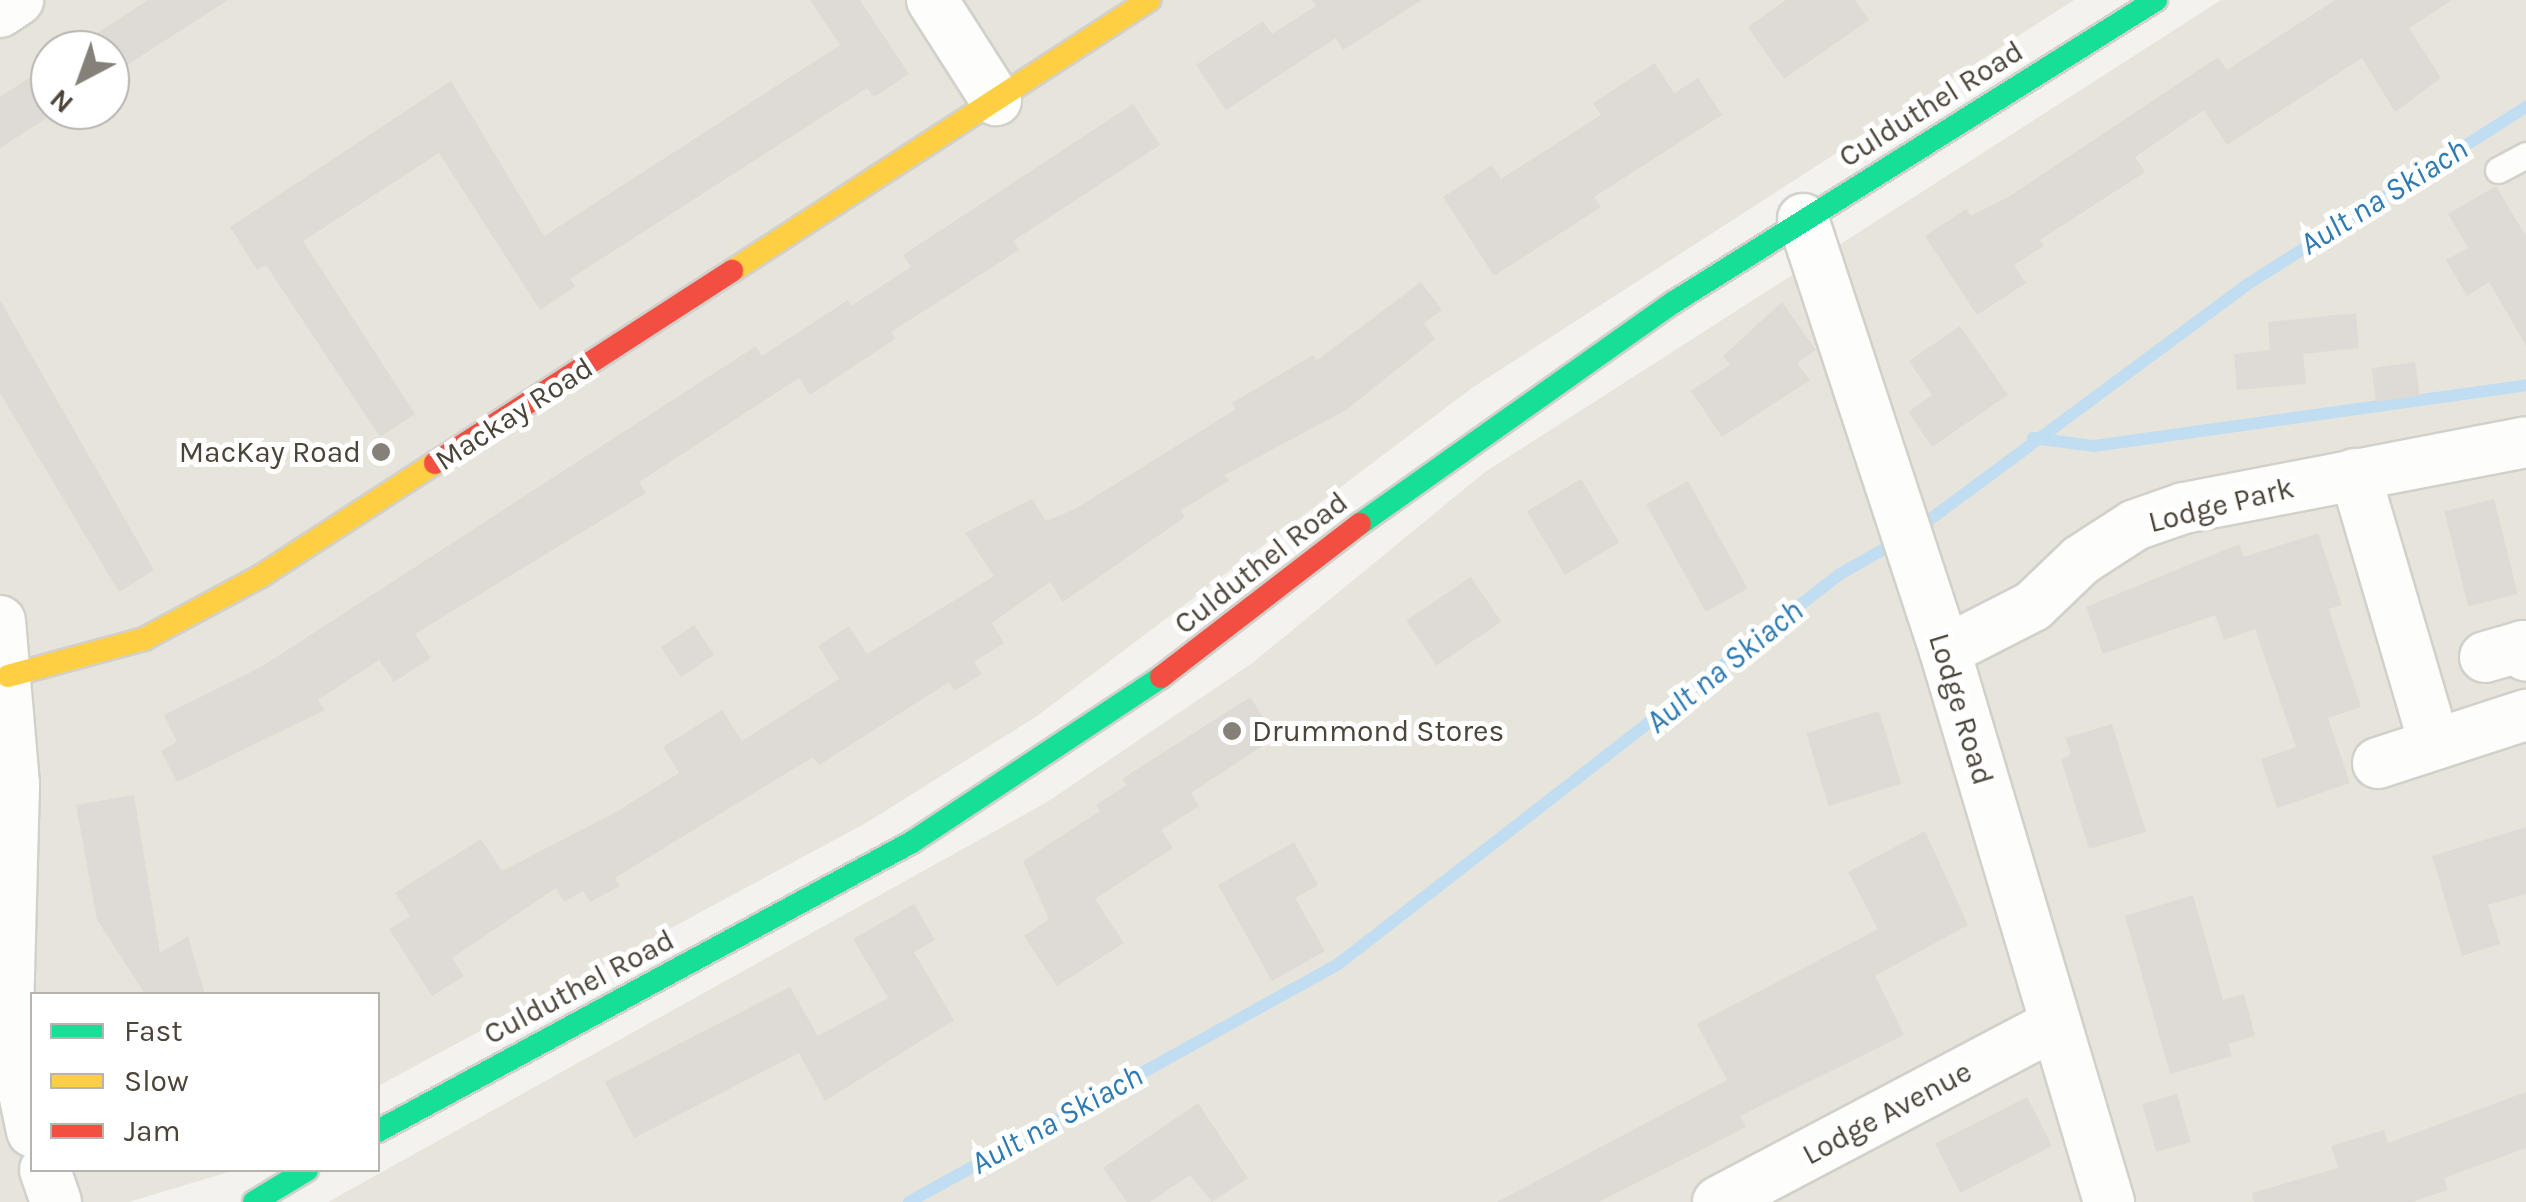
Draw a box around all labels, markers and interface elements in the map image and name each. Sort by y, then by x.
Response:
north arrow [30,30,130,130]
street label: Culduthel Road [1832,33,2030,175]
text: N [43,82,80,121]
water label: Ault na Skiach [2293,130,2475,264]
street label: Mackay Road [428,350,600,478]
place label: MacKay Road [179,434,361,470]
marker: MacKay Road [370,441,392,463]
street label: Lodge Park [2145,470,2297,540]
street label: Culduthel Road [1167,484,1355,642]
water label: Ault na Skiach [1639,592,1811,742]
street label: Lodge Road [1921,629,2001,789]
place label: Drummond Stores [1252,713,1504,749]
marker: Drummond Stores [1221,720,1243,742]
street label: Culduthel Road [478,922,680,1052]
legend [30,992,380,1172]
text: Fast [124,1013,183,1049]
street label: Lodge Avenue [1796,1053,1978,1173]
water label: Ault na Skiach [964,1057,1150,1183]
text: Slow [124,1063,189,1099]
text: Jam [124,1113,181,1149]

